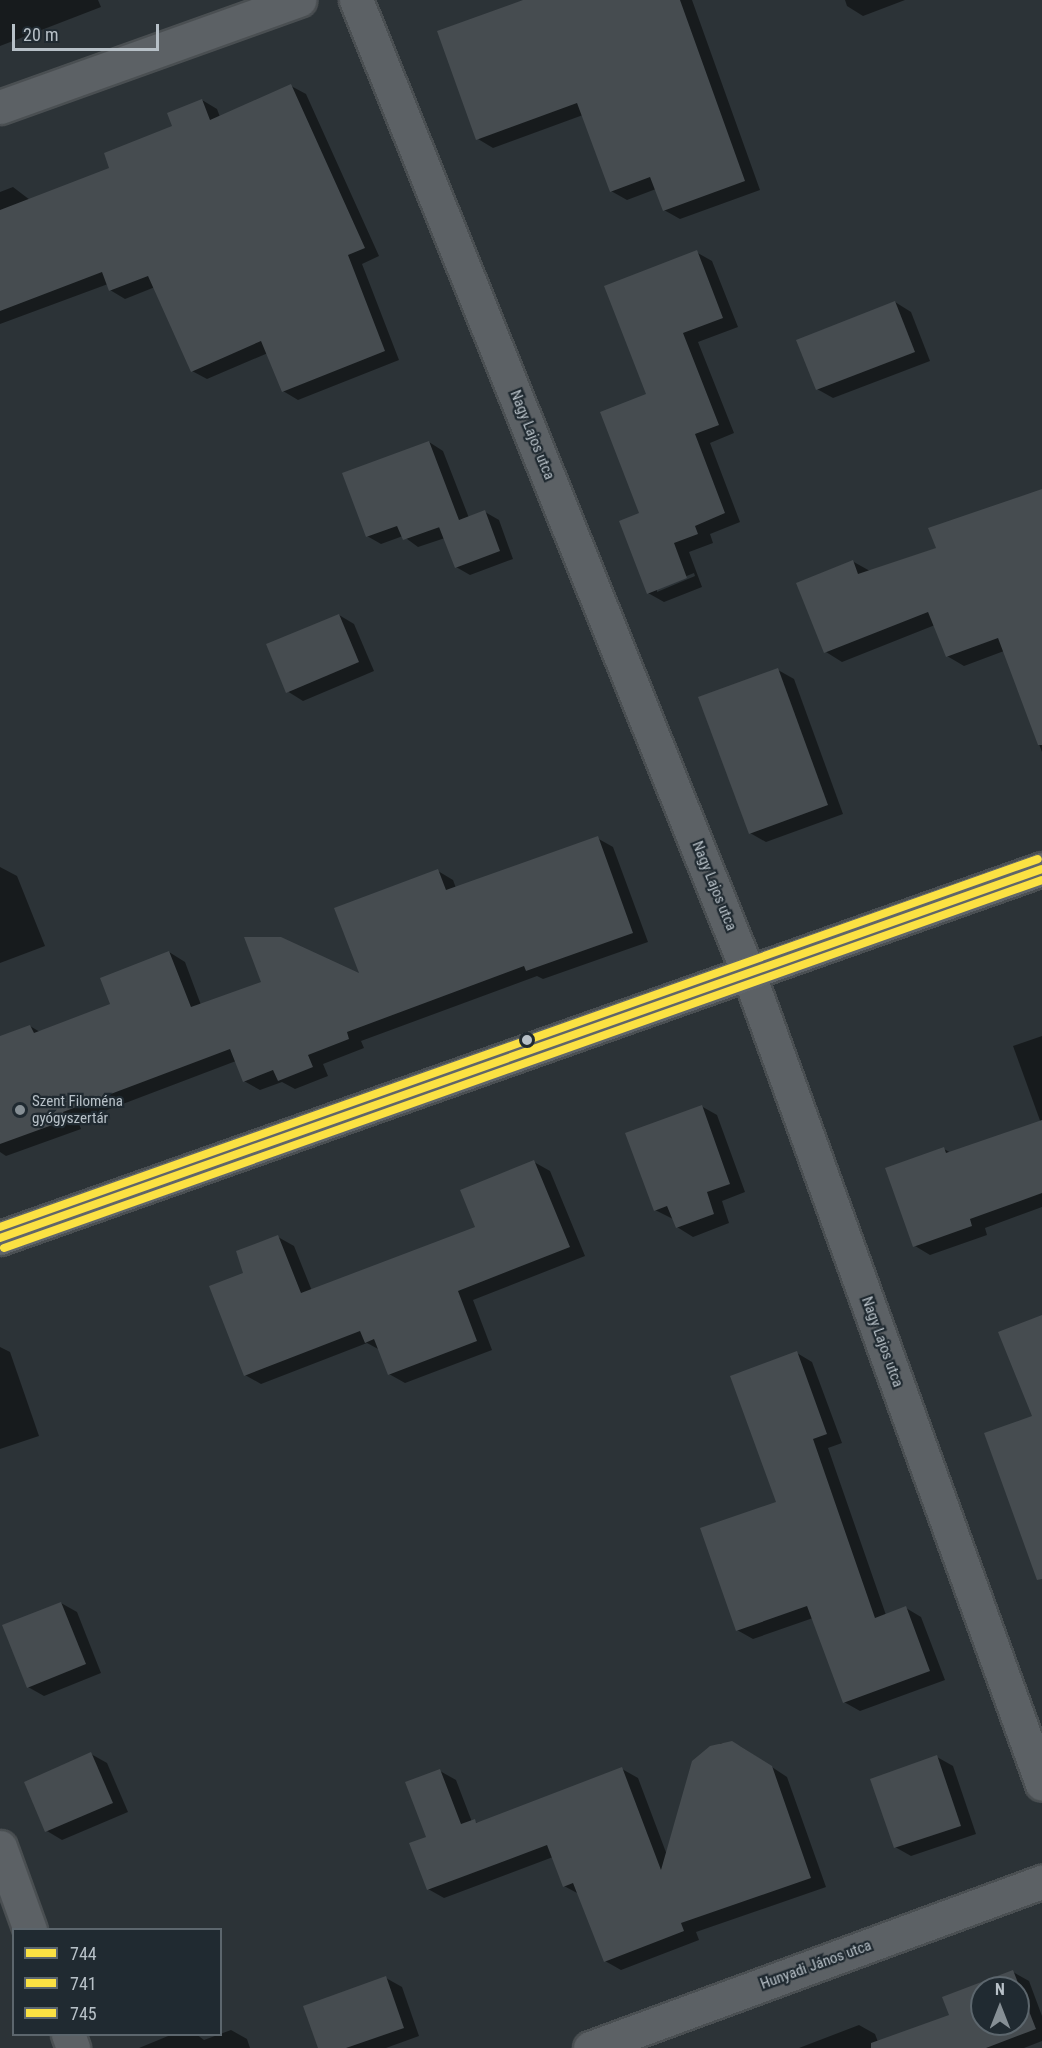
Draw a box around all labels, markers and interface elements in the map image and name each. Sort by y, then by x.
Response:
scale bar [15,12,162,50]
text: 20 m [23,24,58,45]
street label: Nagy Lajos utca [506,388,558,482]
street label: Nagy Lajos utca [688,839,740,933]
unlabelled marker [521,1034,533,1046]
place label: Szent Filoména gyógyszertár [32,1092,123,1127]
marker: Szent Filoména gyógyszertár [13,1103,27,1117]
street label: Nagy Lajos utca [857,1294,907,1390]
legend [12,1928,222,2036]
street label: Hunyadi János utca [758,1937,874,1993]
text: 744 [70,1943,97,1964]
text: 741 [70,1973,97,1994]
north arrow [970,1976,1030,2036]
text: N [995,1980,1005,1999]
text: 745 [70,2003,97,2024]

